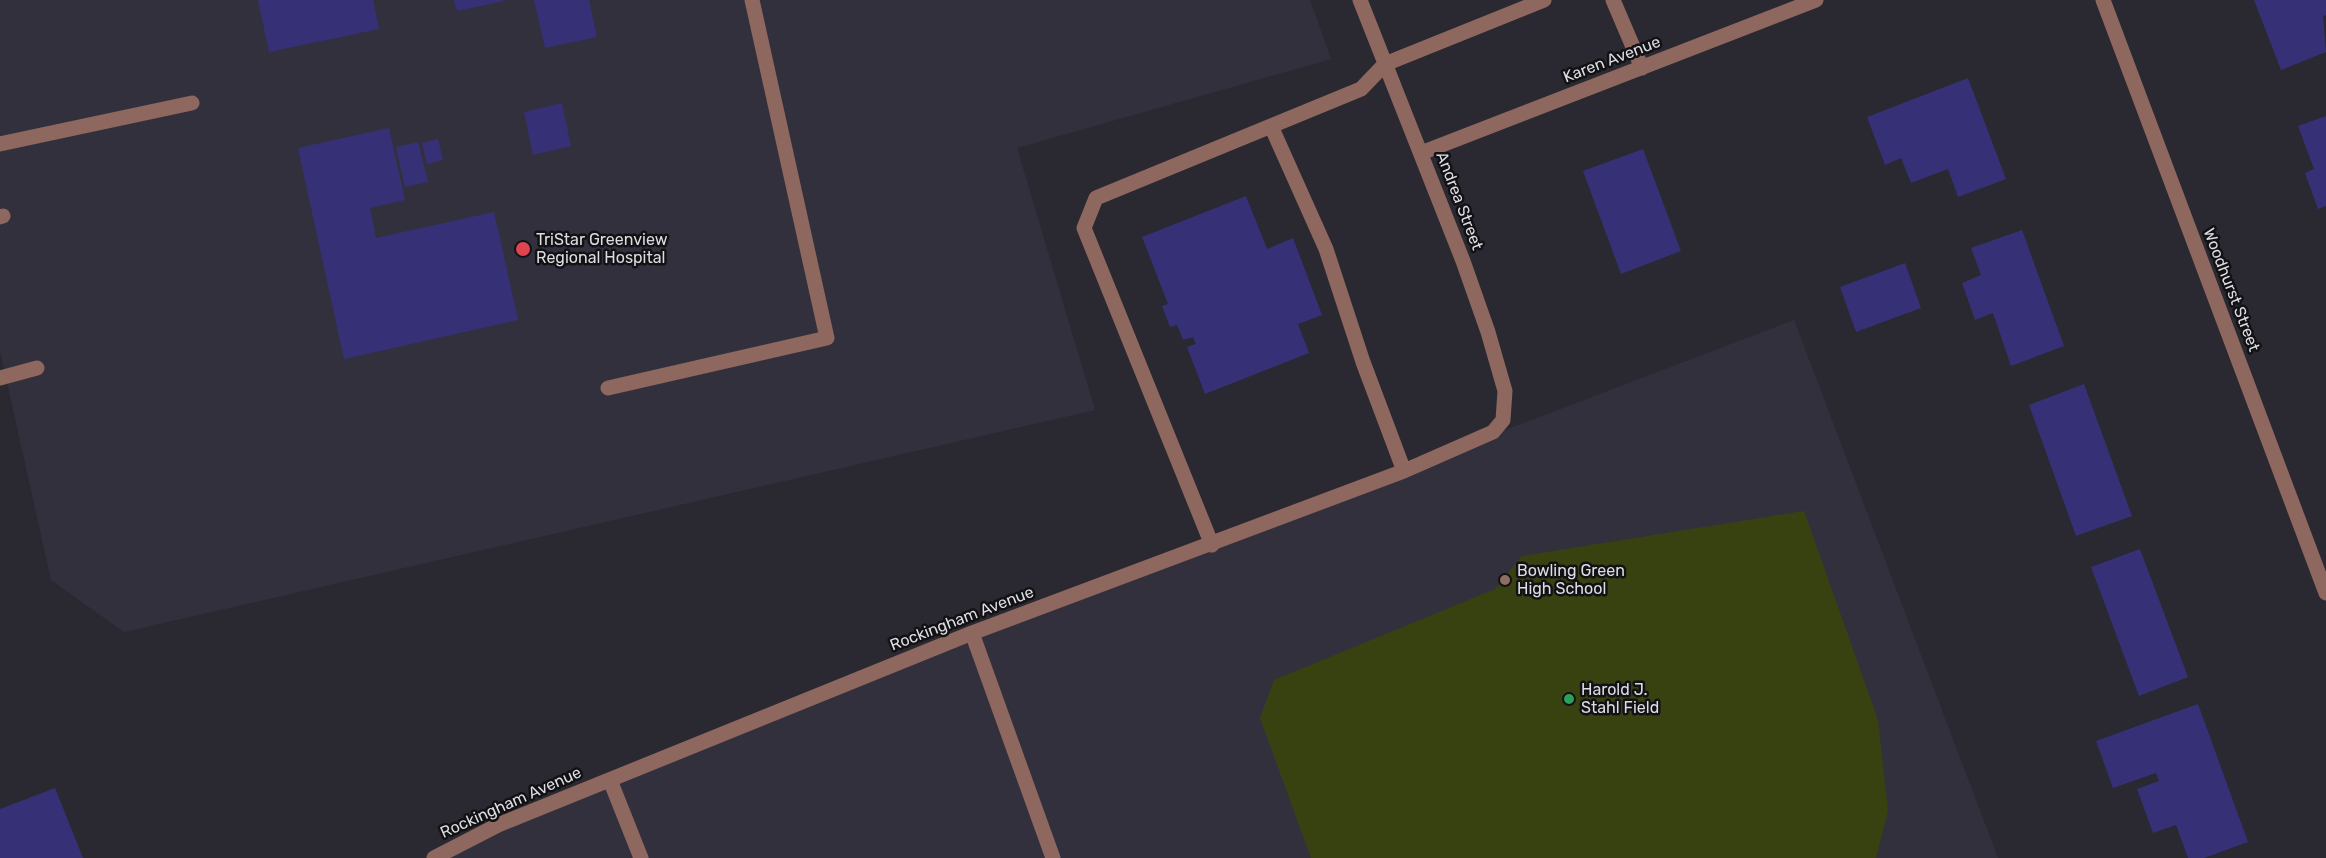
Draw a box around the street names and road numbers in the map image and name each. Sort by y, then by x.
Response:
street label: Karen Avenue [1561,33,1663,87]
street label: Andrea Street [1431,149,1487,253]
street label: Woodhurst Street [2199,226,2263,354]
street label: Rockingham Avenue [887,583,1037,655]
street label: Rockingham Avenue [437,763,585,843]

